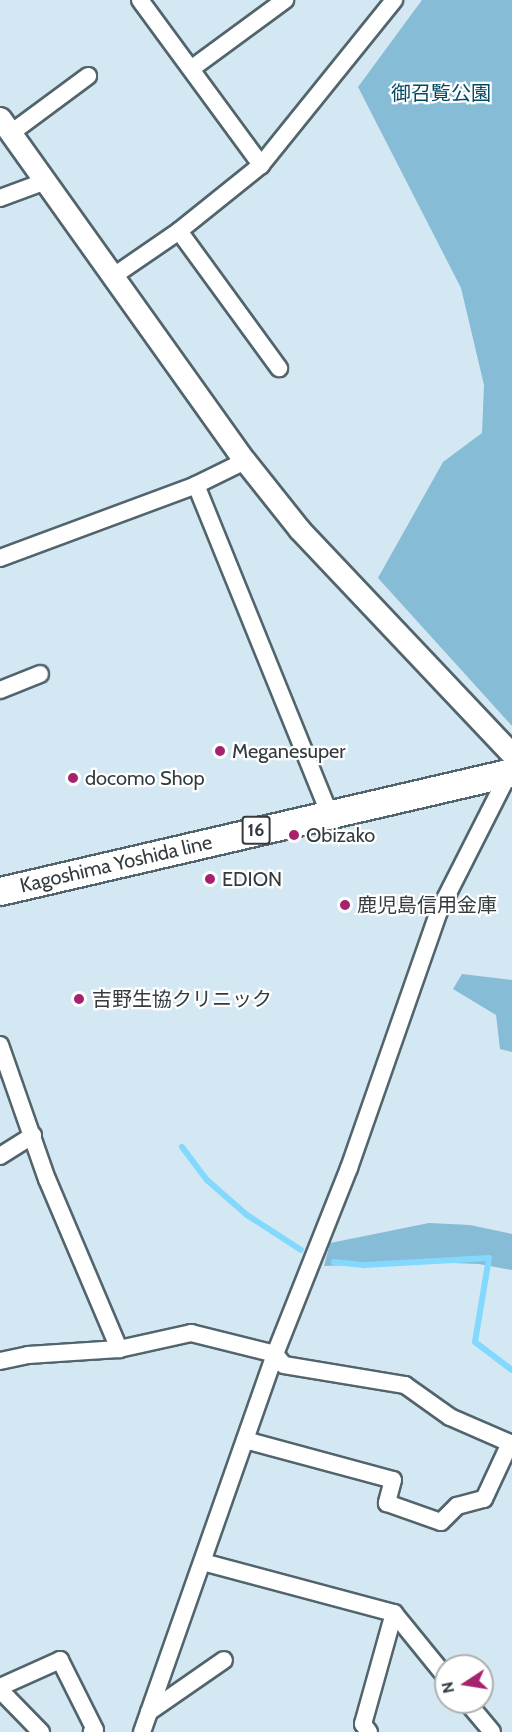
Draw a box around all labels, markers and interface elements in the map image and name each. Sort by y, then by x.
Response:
park label: 御召覧公園 [391,81,491,105]
place label: Meganesuper [232,739,346,763]
marker: Meganesuper [213,744,227,758]
place label: docomo Shop [85,766,205,790]
marker: docomo Shop [66,771,80,785]
road number: 16 [241,815,271,845]
place label: Obizako [306,823,375,847]
marker: Obizako [287,828,301,842]
street label: Kagoshima Yoshida line [18,830,214,898]
place label: EDION [222,867,282,891]
marker: EDION [203,872,217,886]
place label: 鹿児島信用金庫 [357,893,497,917]
marker: 鹿児島信用金庫 [338,898,352,912]
place label: 吉野生協クリニック [92,987,272,1011]
marker: 吉野生協クリニック [70,990,88,1008]
north arrow [434,1654,494,1714]
text: N [437,1680,458,1695]

